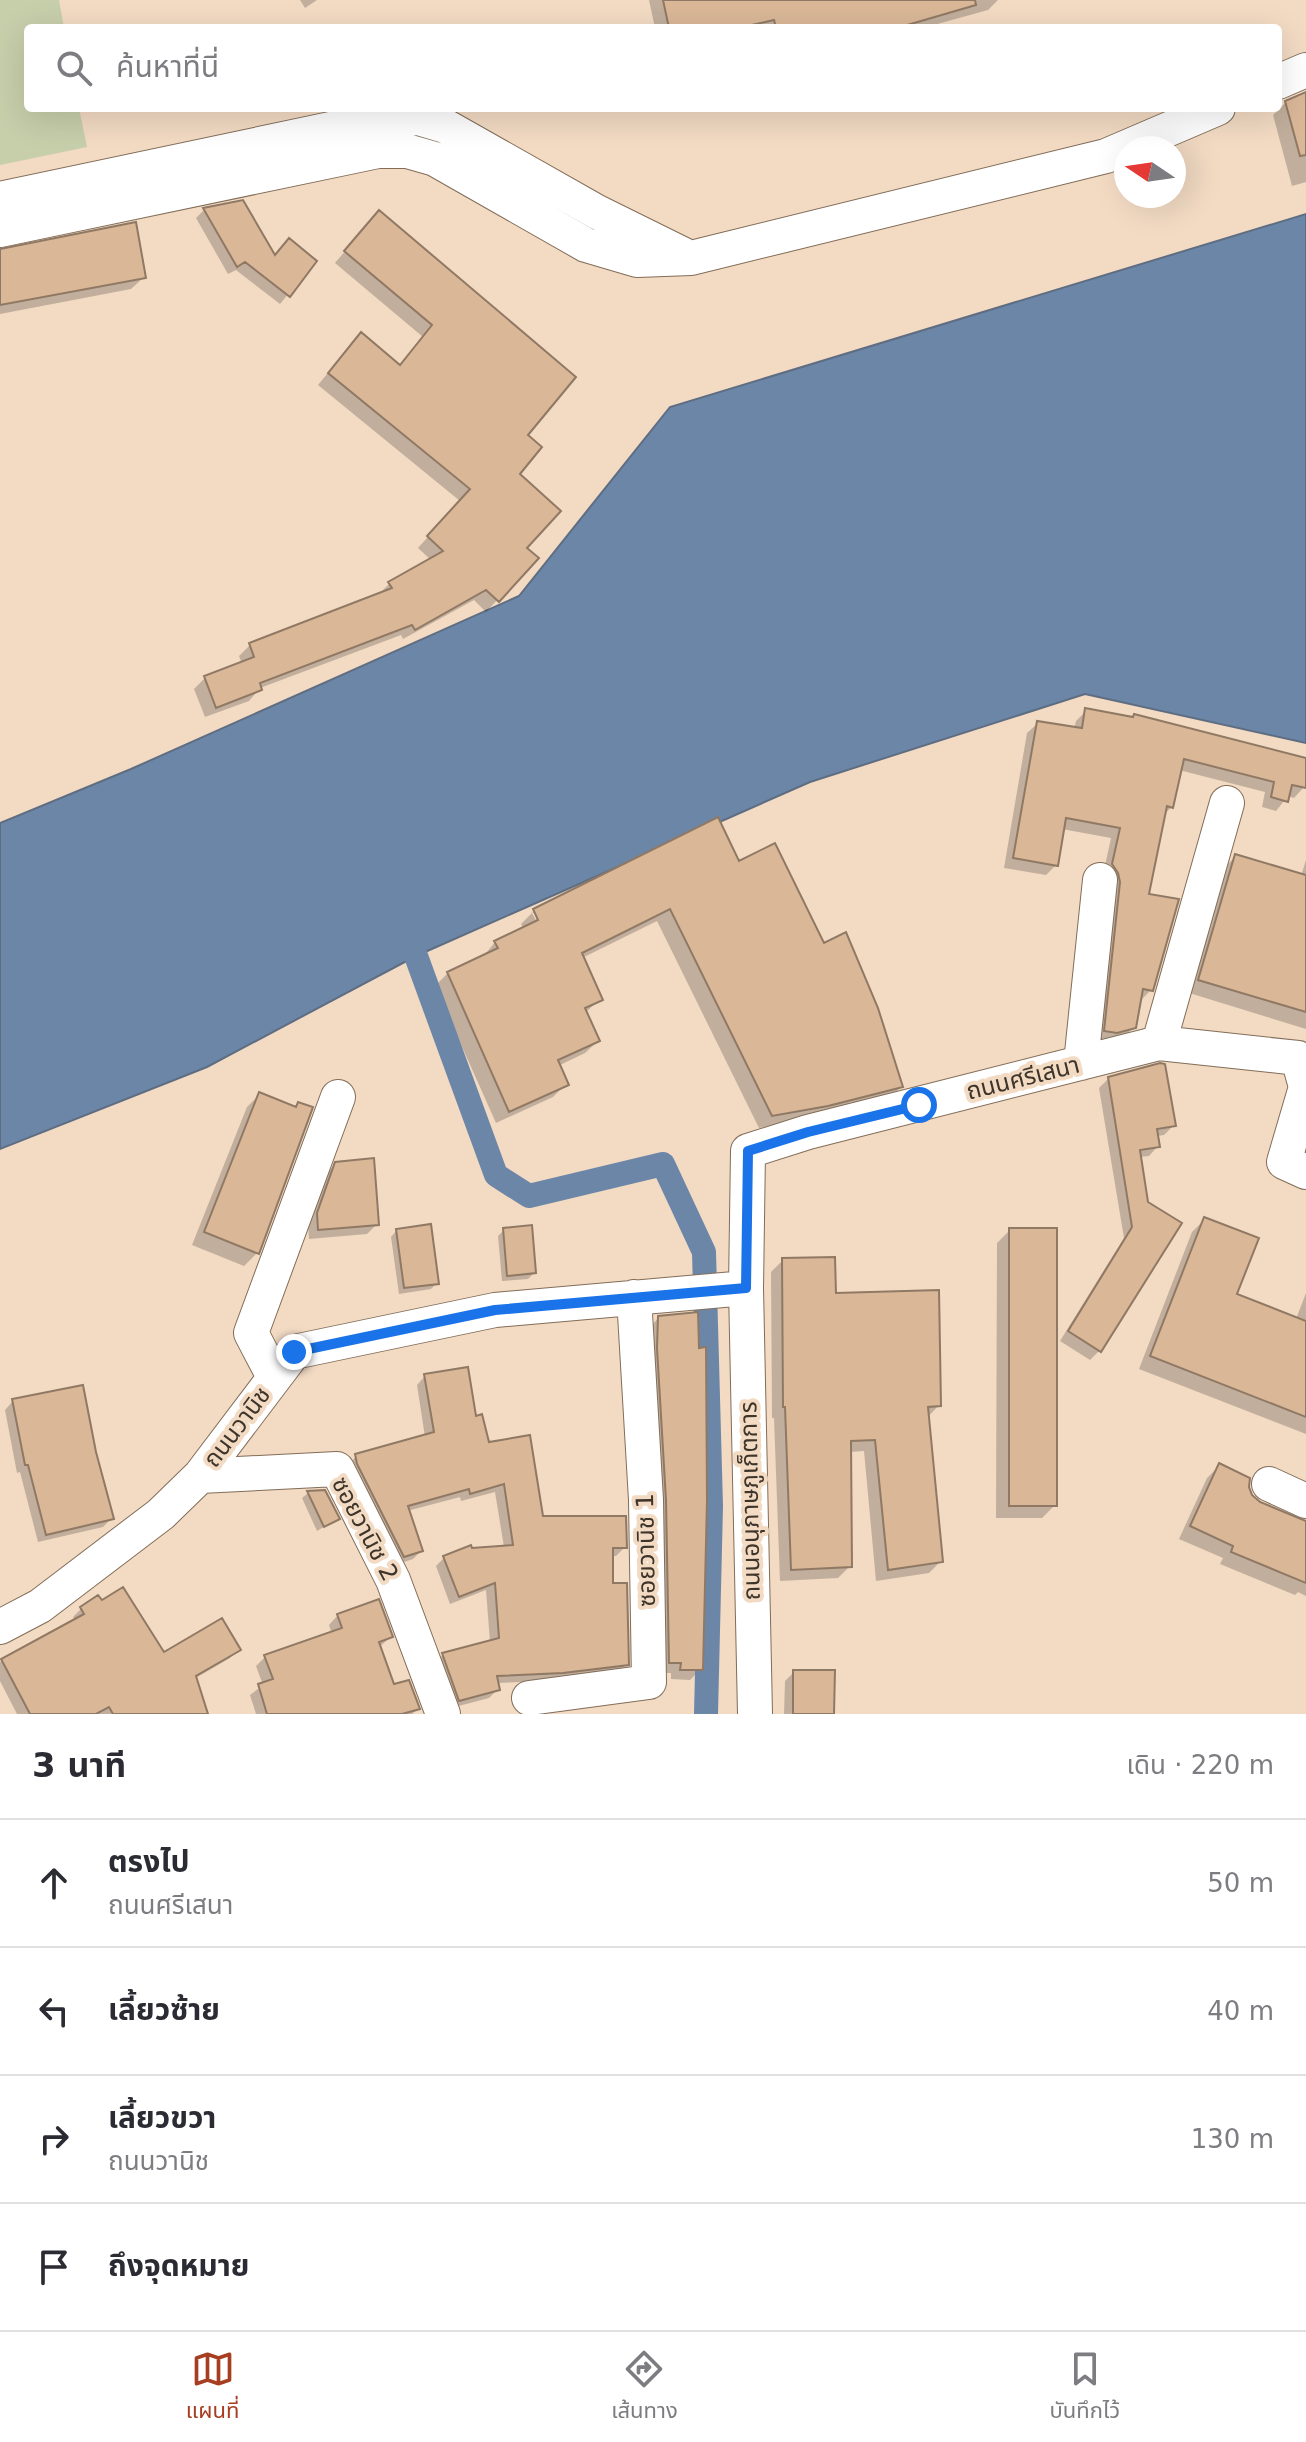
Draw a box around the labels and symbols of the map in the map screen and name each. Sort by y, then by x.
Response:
north arrow [1114,136,1186,208]
street label: ถนนศรีเสนา [963,1050,1083,1106]
route start [901,1087,937,1123]
route end [276,1334,312,1370]
street label: ถนนวานิช [198,1381,276,1473]
street label: ถนนอนุภาษภูเก็ตการ [734,1401,767,1601]
street label: ซอยวานิช 2 [326,1472,404,1586]
street label: ซอยวานิช 1 [631,1493,661,1607]

